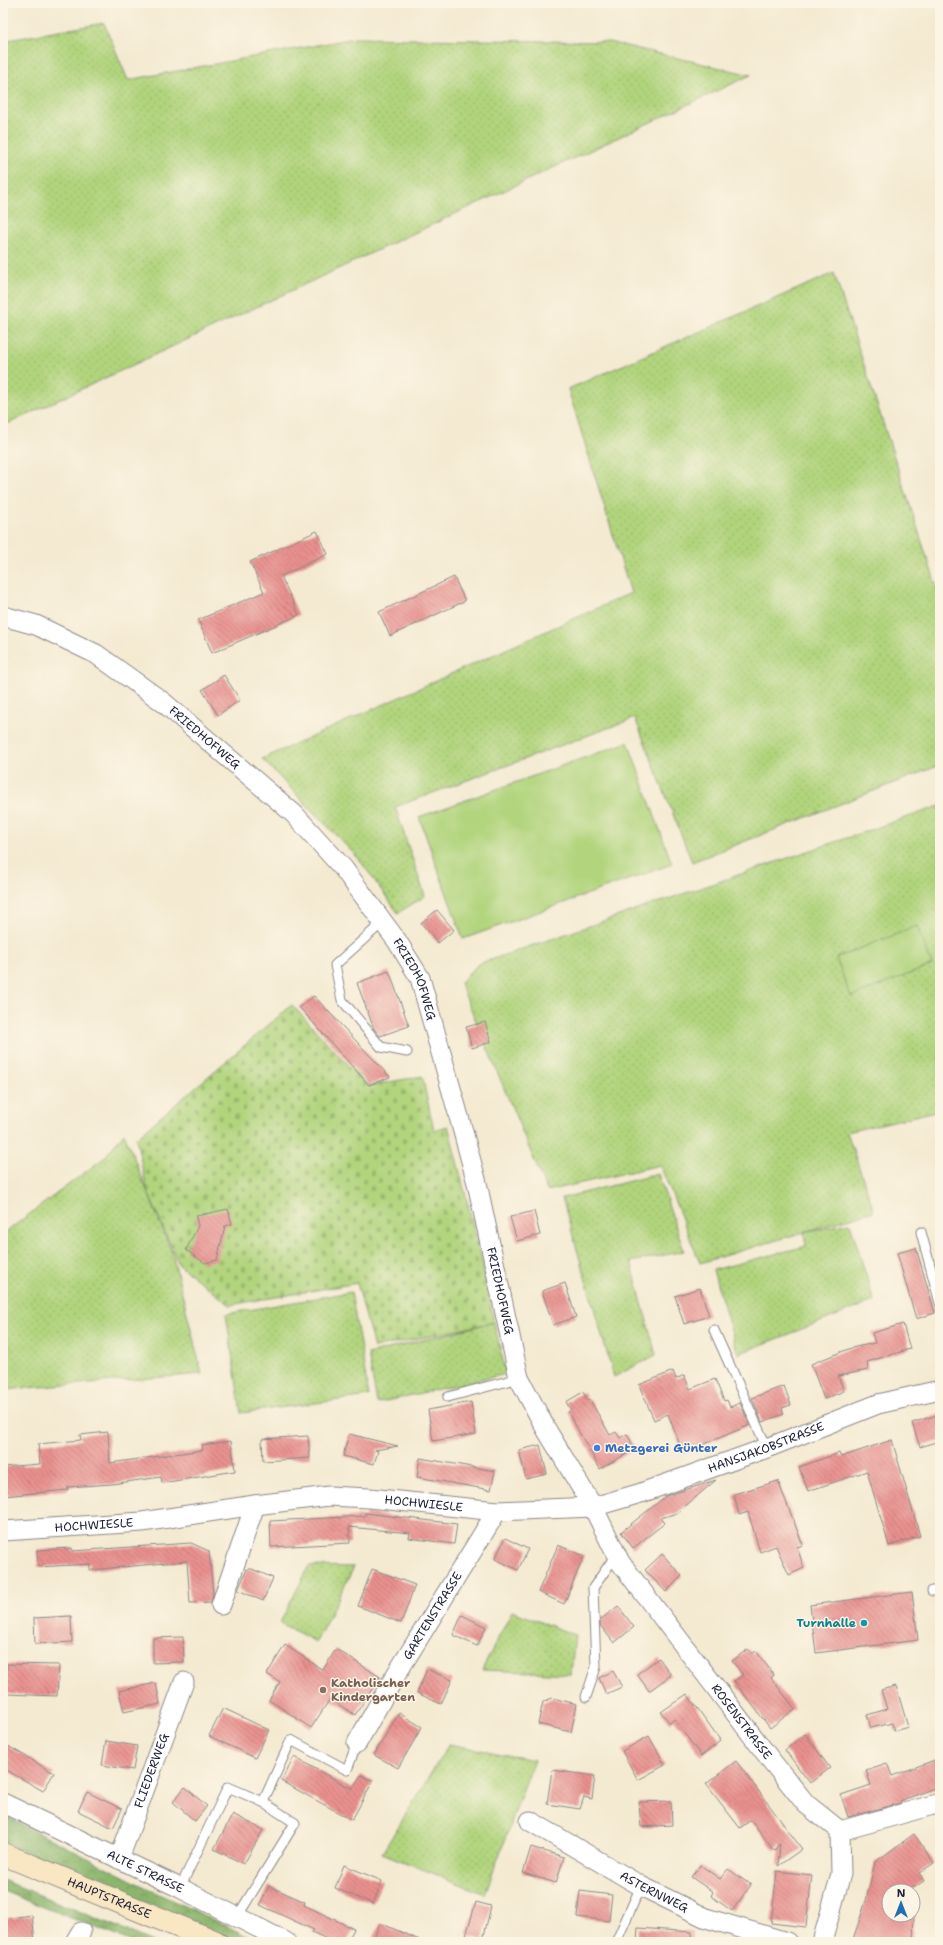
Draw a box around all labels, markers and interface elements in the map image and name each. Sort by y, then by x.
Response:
street label: FRIEDHOFWEG [166,703,244,773]
street label: FRIEDHOFWEG [389,935,439,1022]
street label: FRIEDHOFWEG [483,1246,517,1336]
street label: HANSJAKOBSTRASSE [706,1418,826,1476]
place label: Metzgerei Günter [605,1440,718,1456]
marker: Metzgerei Günter [592,1443,602,1453]
street label: HOCHWIESLE [383,1492,464,1515]
street label: HOCHWIESLE [54,1515,134,1536]
street label: GARTENSTRASSE [399,1569,466,1663]
place label: Turnhalle [796,1615,856,1631]
marker: Turnhalle [859,1618,869,1628]
place label: Katholischer Kindergarten [331,1675,415,1705]
street label: ROSENSTRASSE [708,1681,776,1763]
marker: Katholischer Kindergarten [318,1685,328,1695]
street label: FLIEDERWEG [130,1731,172,1810]
street label: ALTE STRASSE [104,1846,187,1897]
street label: ASTERNWEG [617,1867,691,1916]
street label: HAUPTSTRASSE [65,1873,154,1922]
north arrow [881,1883,921,1923]
text: N [897,1886,906,1901]

